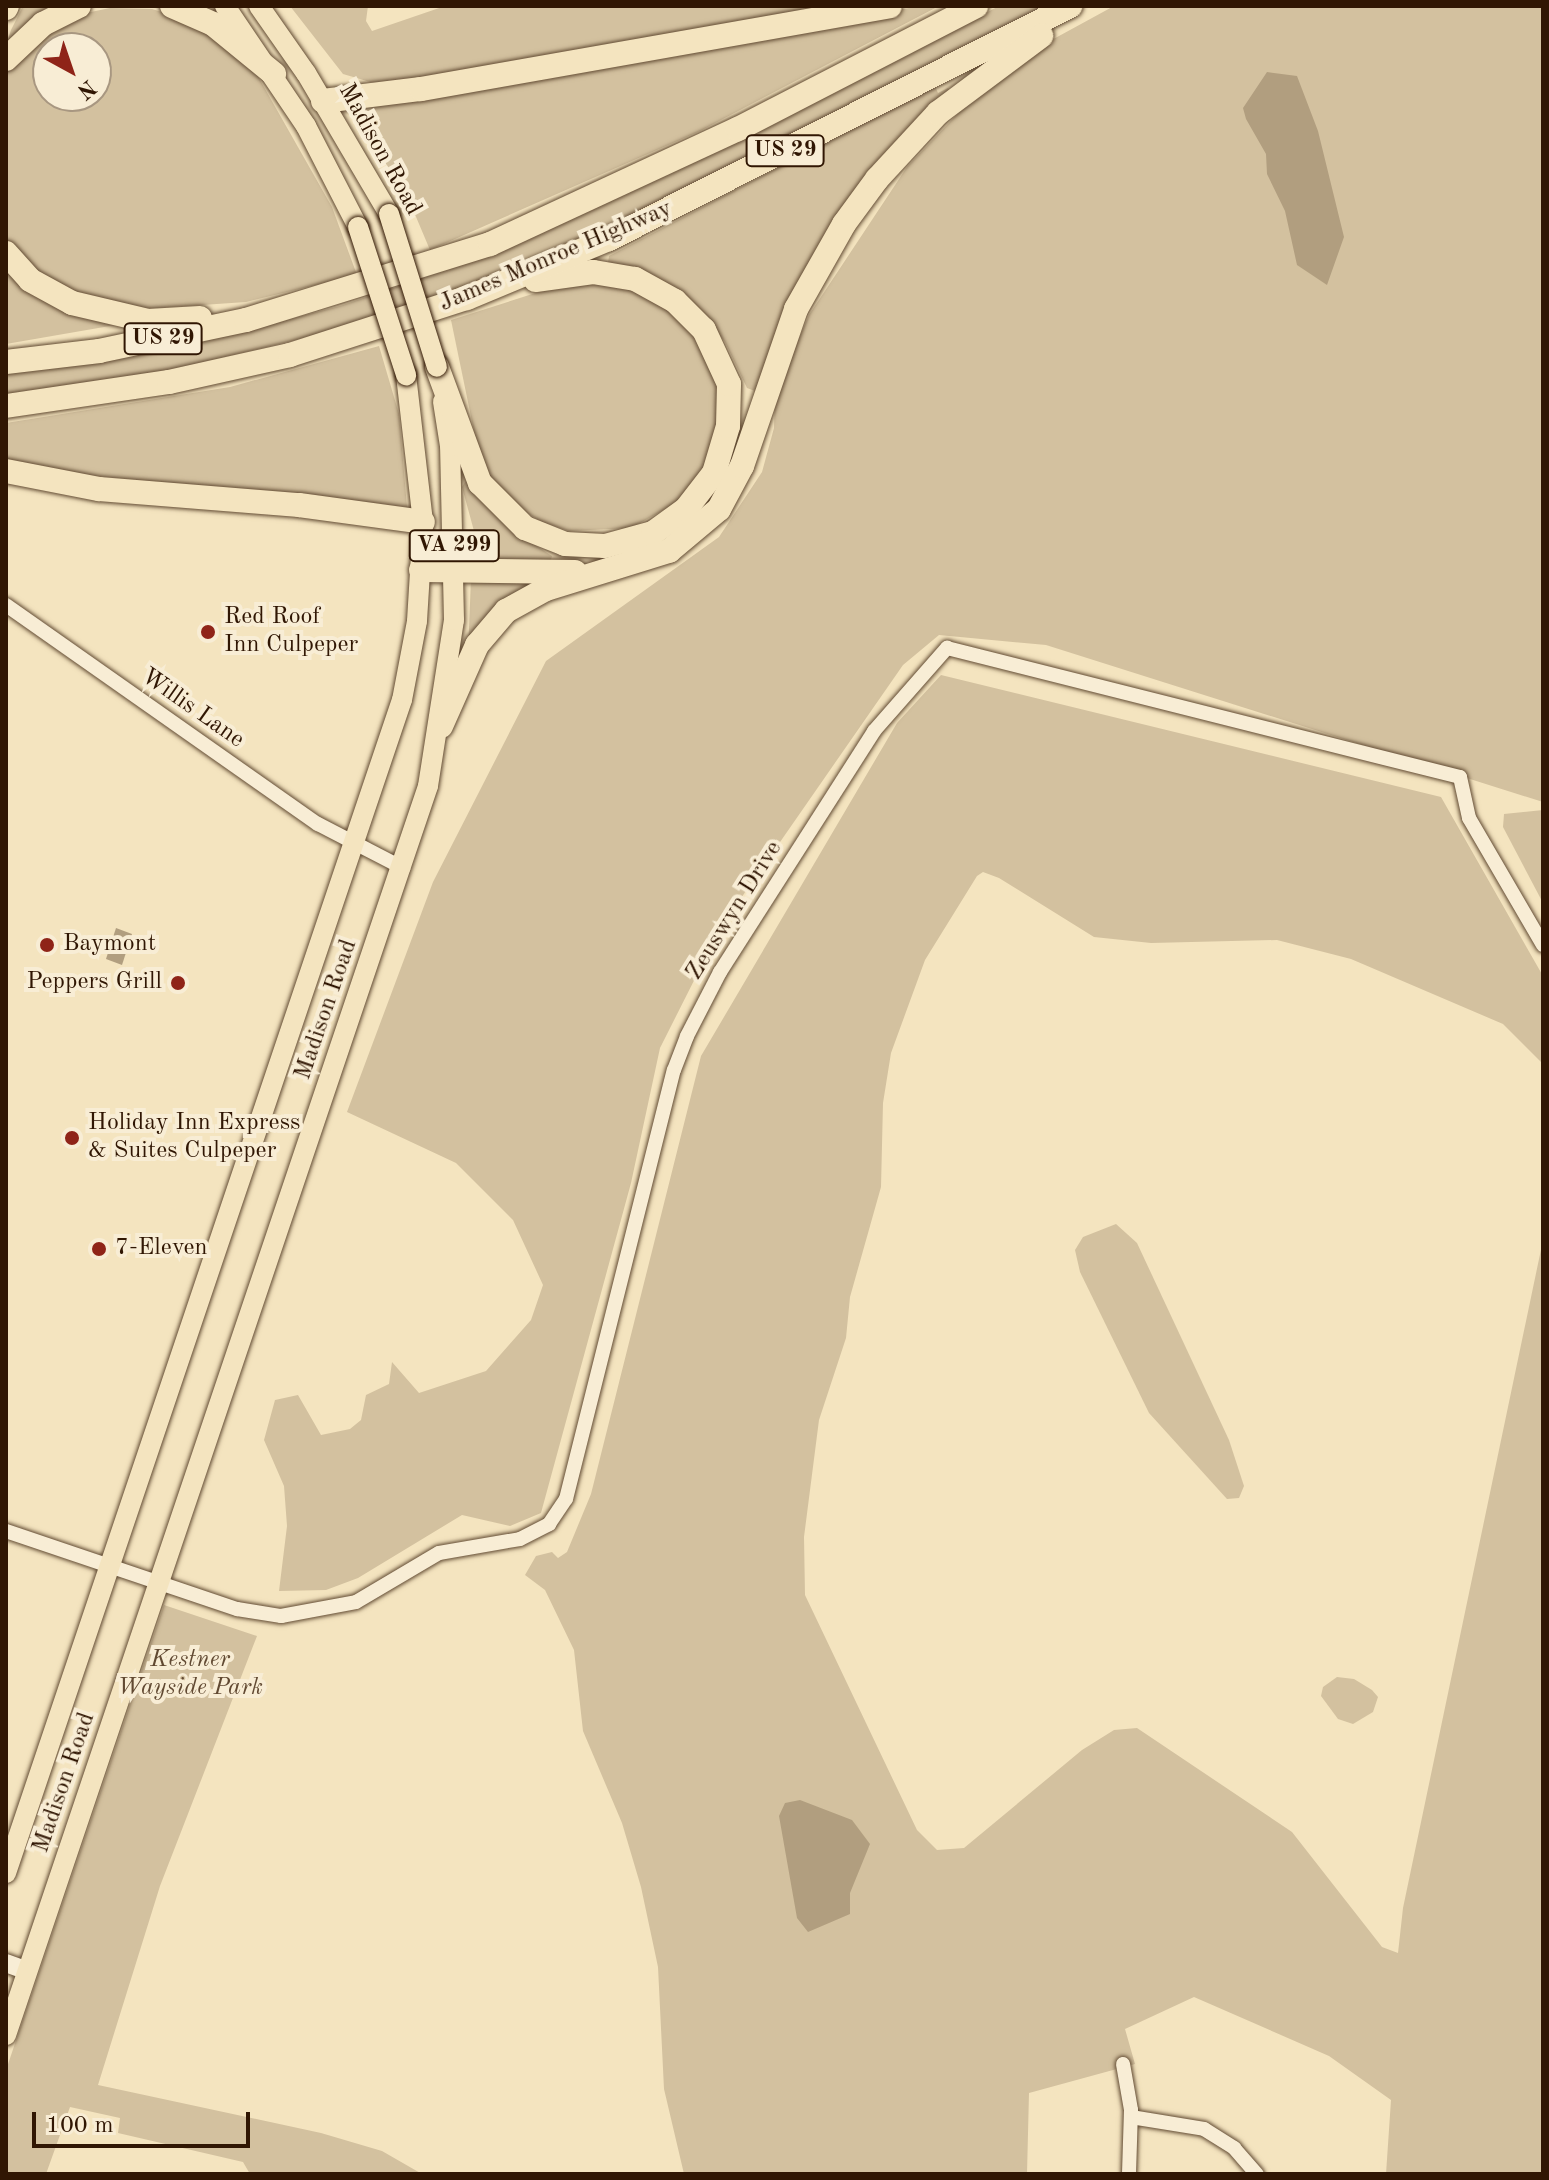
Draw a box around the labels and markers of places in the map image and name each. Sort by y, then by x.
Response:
place label: Red Roof Inn Culpeper [224,604,358,660]
marker: Red Roof Inn Culpeper [199,623,217,641]
place label: Baymont [63,931,156,959]
marker: Baymont [38,936,56,954]
place label: Peppers Grill [26,969,162,997]
marker: Peppers Grill [169,974,187,992]
place label: Holiday Inn Express & Suites Culpeper [88,1110,300,1166]
marker: Holiday Inn Express & Suites Culpeper [63,1129,81,1147]
place label: 7-Eleven [115,1235,207,1263]
marker: 7-Eleven [90,1240,108,1258]

